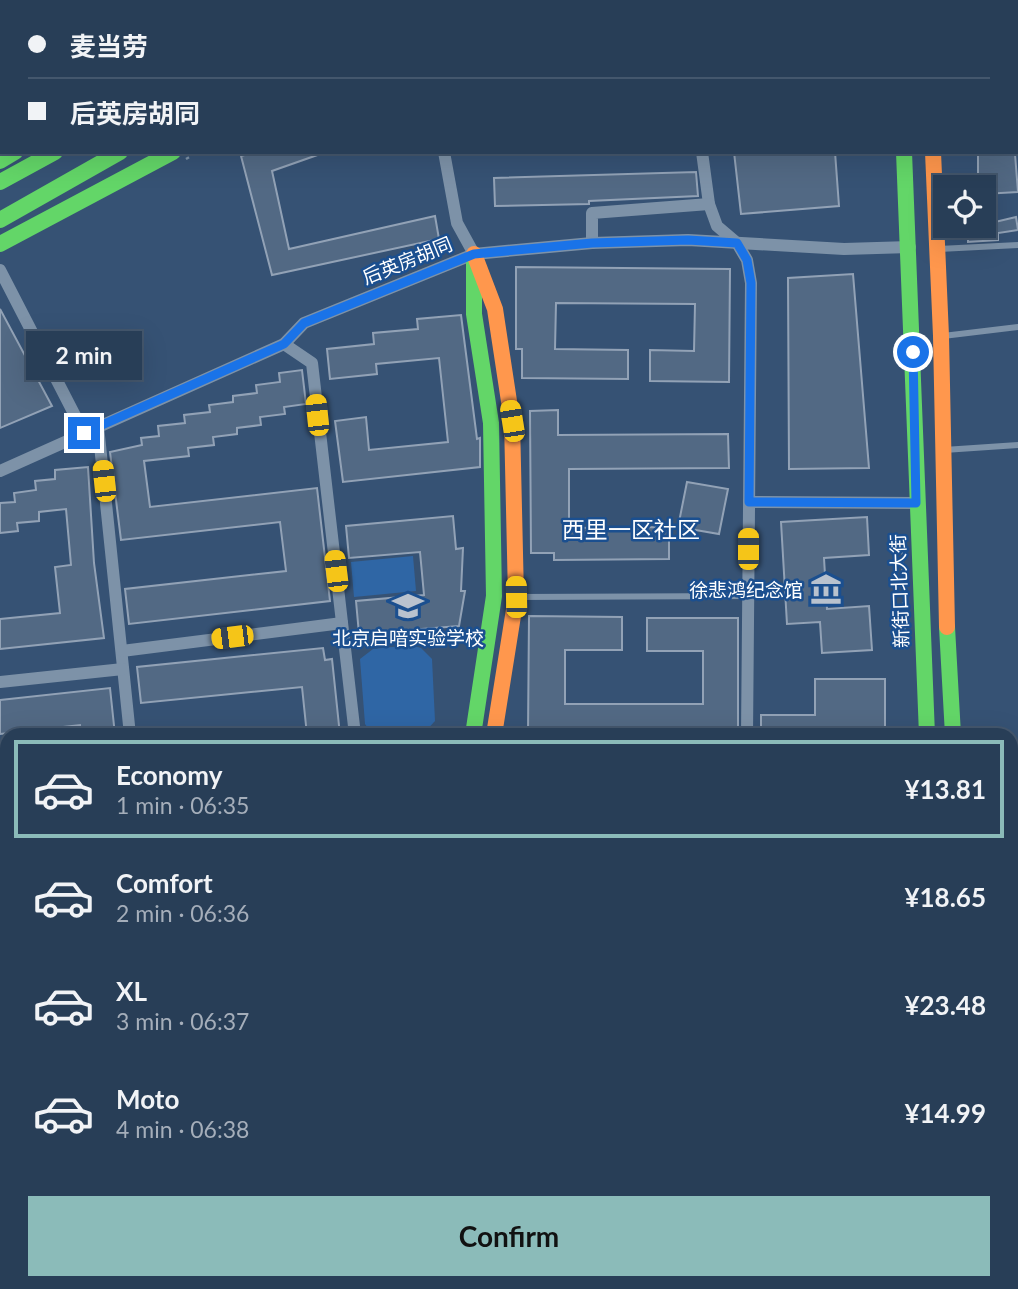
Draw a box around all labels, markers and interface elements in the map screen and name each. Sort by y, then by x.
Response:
text: 麦当劳 [70,30,148,62]
text: 后英房胡同 [70,97,200,129]
map controls [933,175,996,238]
button: locate [933,175,996,238]
street label: 后英房胡同 [359,232,455,288]
callout: 2 min [26,332,142,380]
route start [897,336,929,368]
text: 2 min [55,341,113,369]
car [305,393,330,437]
car [499,399,526,443]
route end [68,417,100,449]
car [92,459,117,503]
district label: 西里一区社区 [562,515,700,543]
car [738,528,759,570]
street label: 新街口北大街 [886,534,912,648]
car [324,549,349,593]
museum icon: 徐悲鸿纪念馆 [809,572,843,606]
car [506,576,527,618]
place label: 徐悲鸿纪念馆 [689,578,803,601]
school or university icon: 北京启喑实验学校 [391,589,425,623]
car [210,624,255,650]
place label: 北京启喑实验学校 [332,626,484,649]
icon: car [32,758,95,821]
text: Economy [116,759,222,791]
text: ¥13.81 [904,773,986,805]
text: 1 min · 06:35 [116,791,249,819]
icon: car [32,866,95,929]
text: Comfort [116,867,213,899]
text: ¥18.65 [904,881,986,913]
text: 2 min · 06:36 [116,899,249,927]
icon: car [32,974,95,1037]
text: XL [116,975,147,1007]
text: ¥23.48 [904,989,986,1021]
text: 3 min · 06:37 [116,1007,249,1035]
icon: car [32,1082,95,1145]
text: Moto [116,1083,179,1115]
text: ¥14.99 [904,1097,986,1129]
text: 4 min · 06:38 [116,1115,249,1143]
button: Confirm [28,1196,990,1276]

